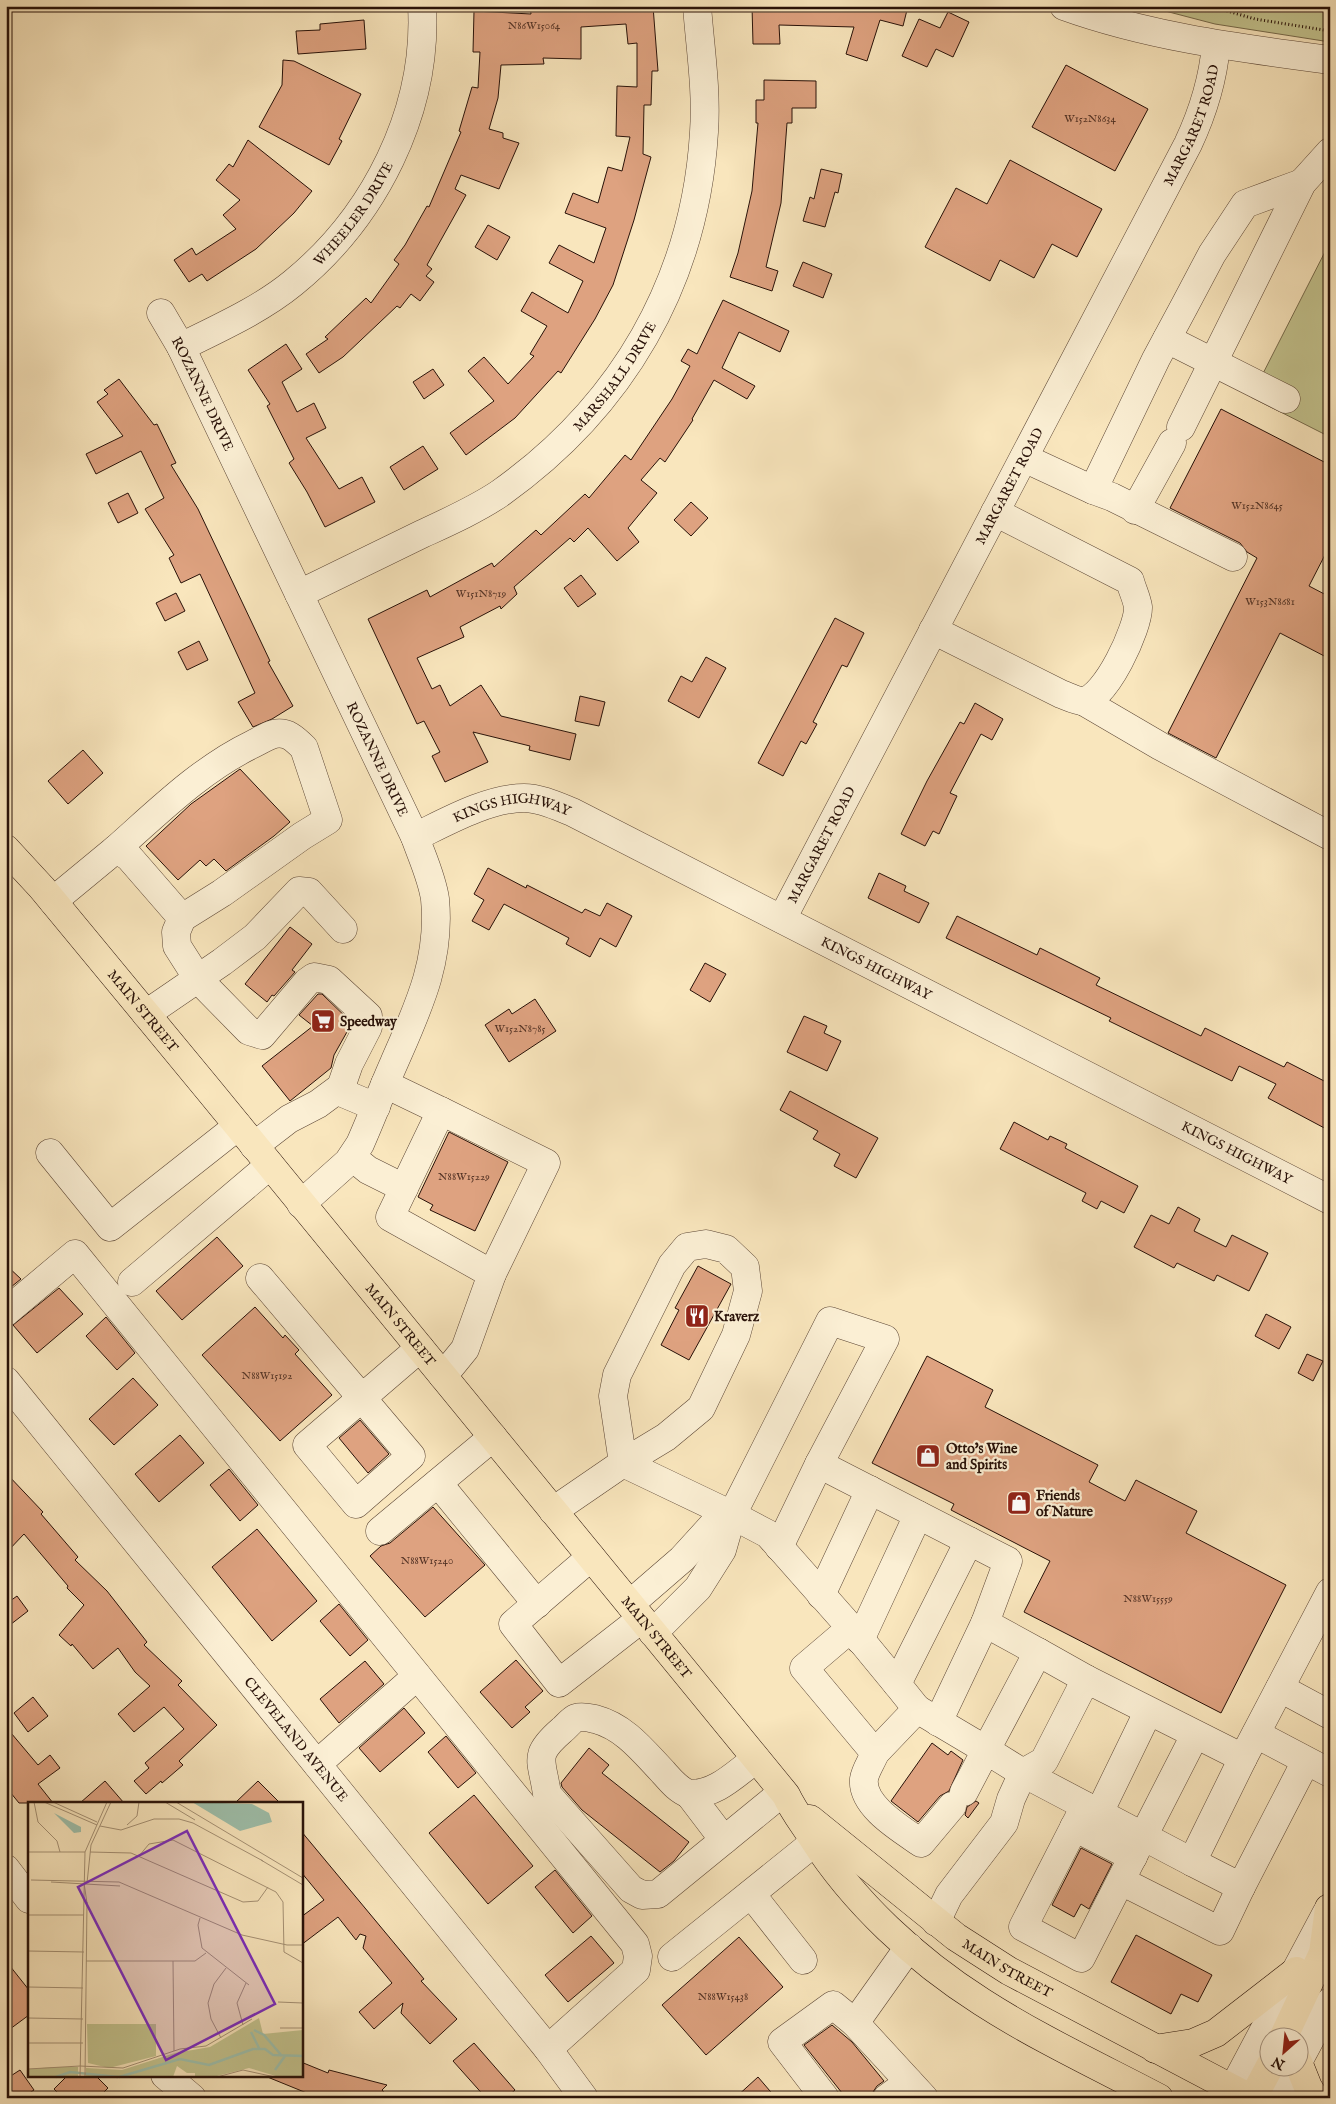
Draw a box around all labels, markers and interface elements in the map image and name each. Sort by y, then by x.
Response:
house number: N86W15064 [508,19,561,33]
street label: MARGARET ROAD [1160,63,1223,189]
house number: W152N8634 [1064,112,1116,126]
street label: WHEELER DRIVE [310,159,398,270]
street label: MARSHALL DRIVE [569,318,661,435]
street label: ROZANNE DRIVE [167,334,237,454]
street label: MARGARET ROAD [972,425,1048,548]
house number: W152N8645 [1231,499,1283,513]
house number: W151N8719 [456,587,506,601]
house number: W153N8681 [1245,595,1295,609]
street label: ROZANNE DRIVE [342,699,412,820]
street label: MARGARET ROAD [784,784,860,907]
street label: KINGS HIGHWAY [450,790,575,827]
street label: KINGS HIGHWAY [818,933,936,1005]
street label: MAIN STREET [103,966,182,1057]
supermarket icon: Speedway [310,1008,336,1034]
place label: Speedway [340,1013,398,1031]
house number: W152N8785 [495,1022,545,1036]
street label: KINGS HIGHWAY [1178,1117,1296,1190]
house number: N88W15229 [438,1170,490,1184]
street label: MAIN STREET [361,1280,440,1371]
restaurant icon: Kraverz [684,1303,710,1329]
place label: Kraverz [714,1308,760,1326]
house number: N88W15192 [242,1369,292,1383]
place label: Otto's Wine and Spirits [946,1440,1018,1474]
shop icon: Otto's Wine and Spirits [915,1443,941,1469]
place label: Friends of Nature [1036,1487,1094,1521]
shop icon: Friends of Nature [1006,1490,1032,1516]
house number: N88W15240 [401,1554,453,1568]
house number: N88W15559 [1123,1592,1173,1606]
street label: MAIN STREET [617,1593,695,1683]
street label: CLEVELAND AVENUE [240,1673,352,1806]
inset map [28,1802,302,2076]
street label: MAIN STREET [959,1935,1056,2003]
house number: N88W15438 [698,1990,748,2004]
north arrow [1258,2026,1308,2076]
text: N [1269,2052,1289,2074]

